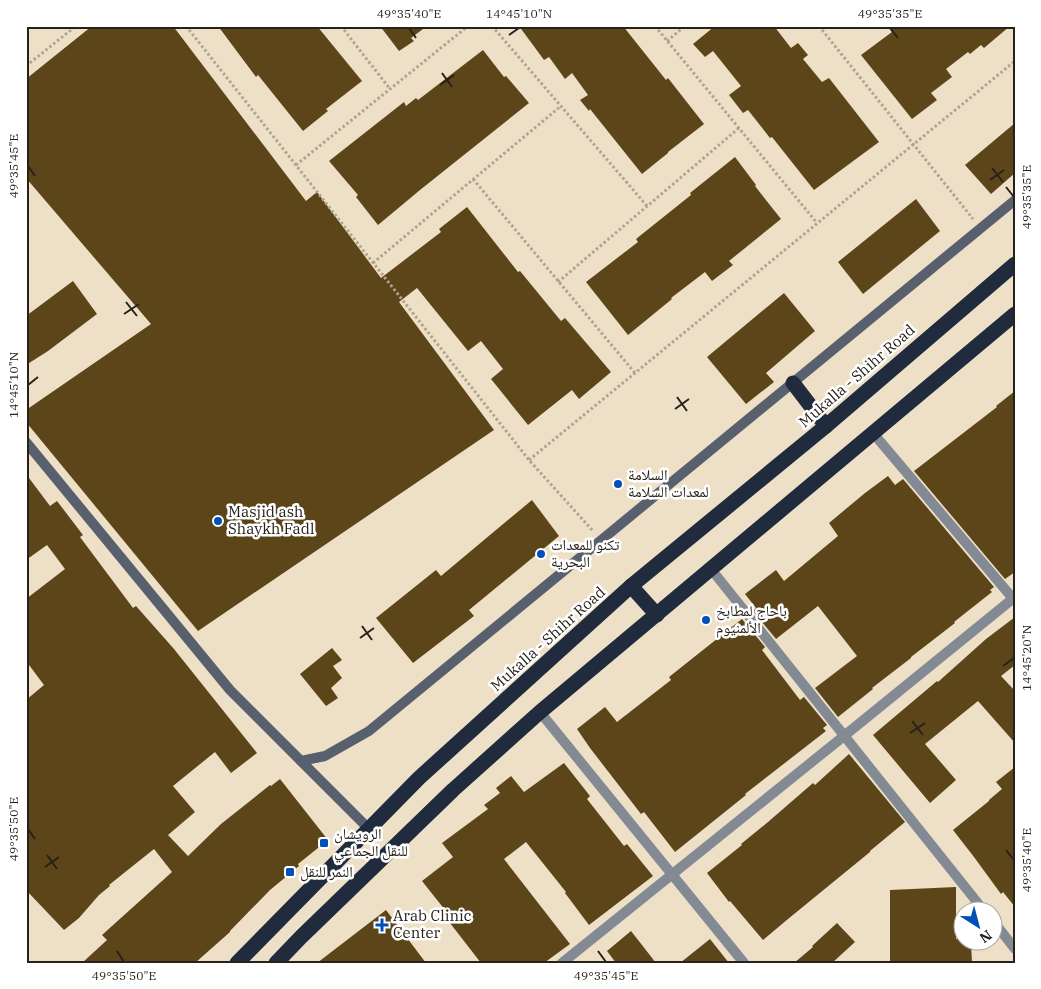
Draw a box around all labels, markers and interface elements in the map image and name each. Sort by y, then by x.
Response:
text: 49°35'40"E [377,6,441,21]
text: 14°45'10"N [486,6,552,21]
text: 49°35'35"E [858,6,922,21]
text: 49°35'45"E [6,134,21,198]
text: 49°35'35"E [1019,165,1034,229]
street label: Mukalla - Shihr Road [795,320,919,431]
text: 14°45'10"N [6,352,21,418]
place label: السلامة لمعدات السلامة [628,465,709,501]
marker: السلامة لمعدات السلامة [612,478,624,490]
place label: Masjid ash Shaykh Fadl [228,502,314,538]
marker: Masjid ash Shaykh Fadl [212,515,224,527]
place label: تكنو للمعدات البحرية [551,535,620,571]
marker: تكنو للمعدات البحرية [535,548,547,560]
street label: Mukalla - Shihr Road [486,582,609,695]
place label: باحاج لمطابخ الألمنيوم [716,601,787,638]
marker: باحاج لمطابخ الألمنيوم [700,614,712,626]
text: 14°45'20"N [1019,625,1034,691]
text: 49°35'50"E [6,797,21,861]
place label: الرويشان للنقل الجماعي [334,824,408,863]
text: 49°35'40"E [1019,828,1034,892]
marker: الرويشان للنقل الجماعي [318,837,330,849]
place label: النمر للنقل [300,862,353,882]
marker: النمر للنقل [284,866,296,878]
north arrow [954,902,1004,952]
place label: Arab Clinic Center [393,906,472,942]
marker: Arab Clinic Center [375,918,389,932]
text: N [976,926,995,947]
text: 49°35'50"E [92,968,156,983]
text: 49°35'45"E [574,968,638,983]

